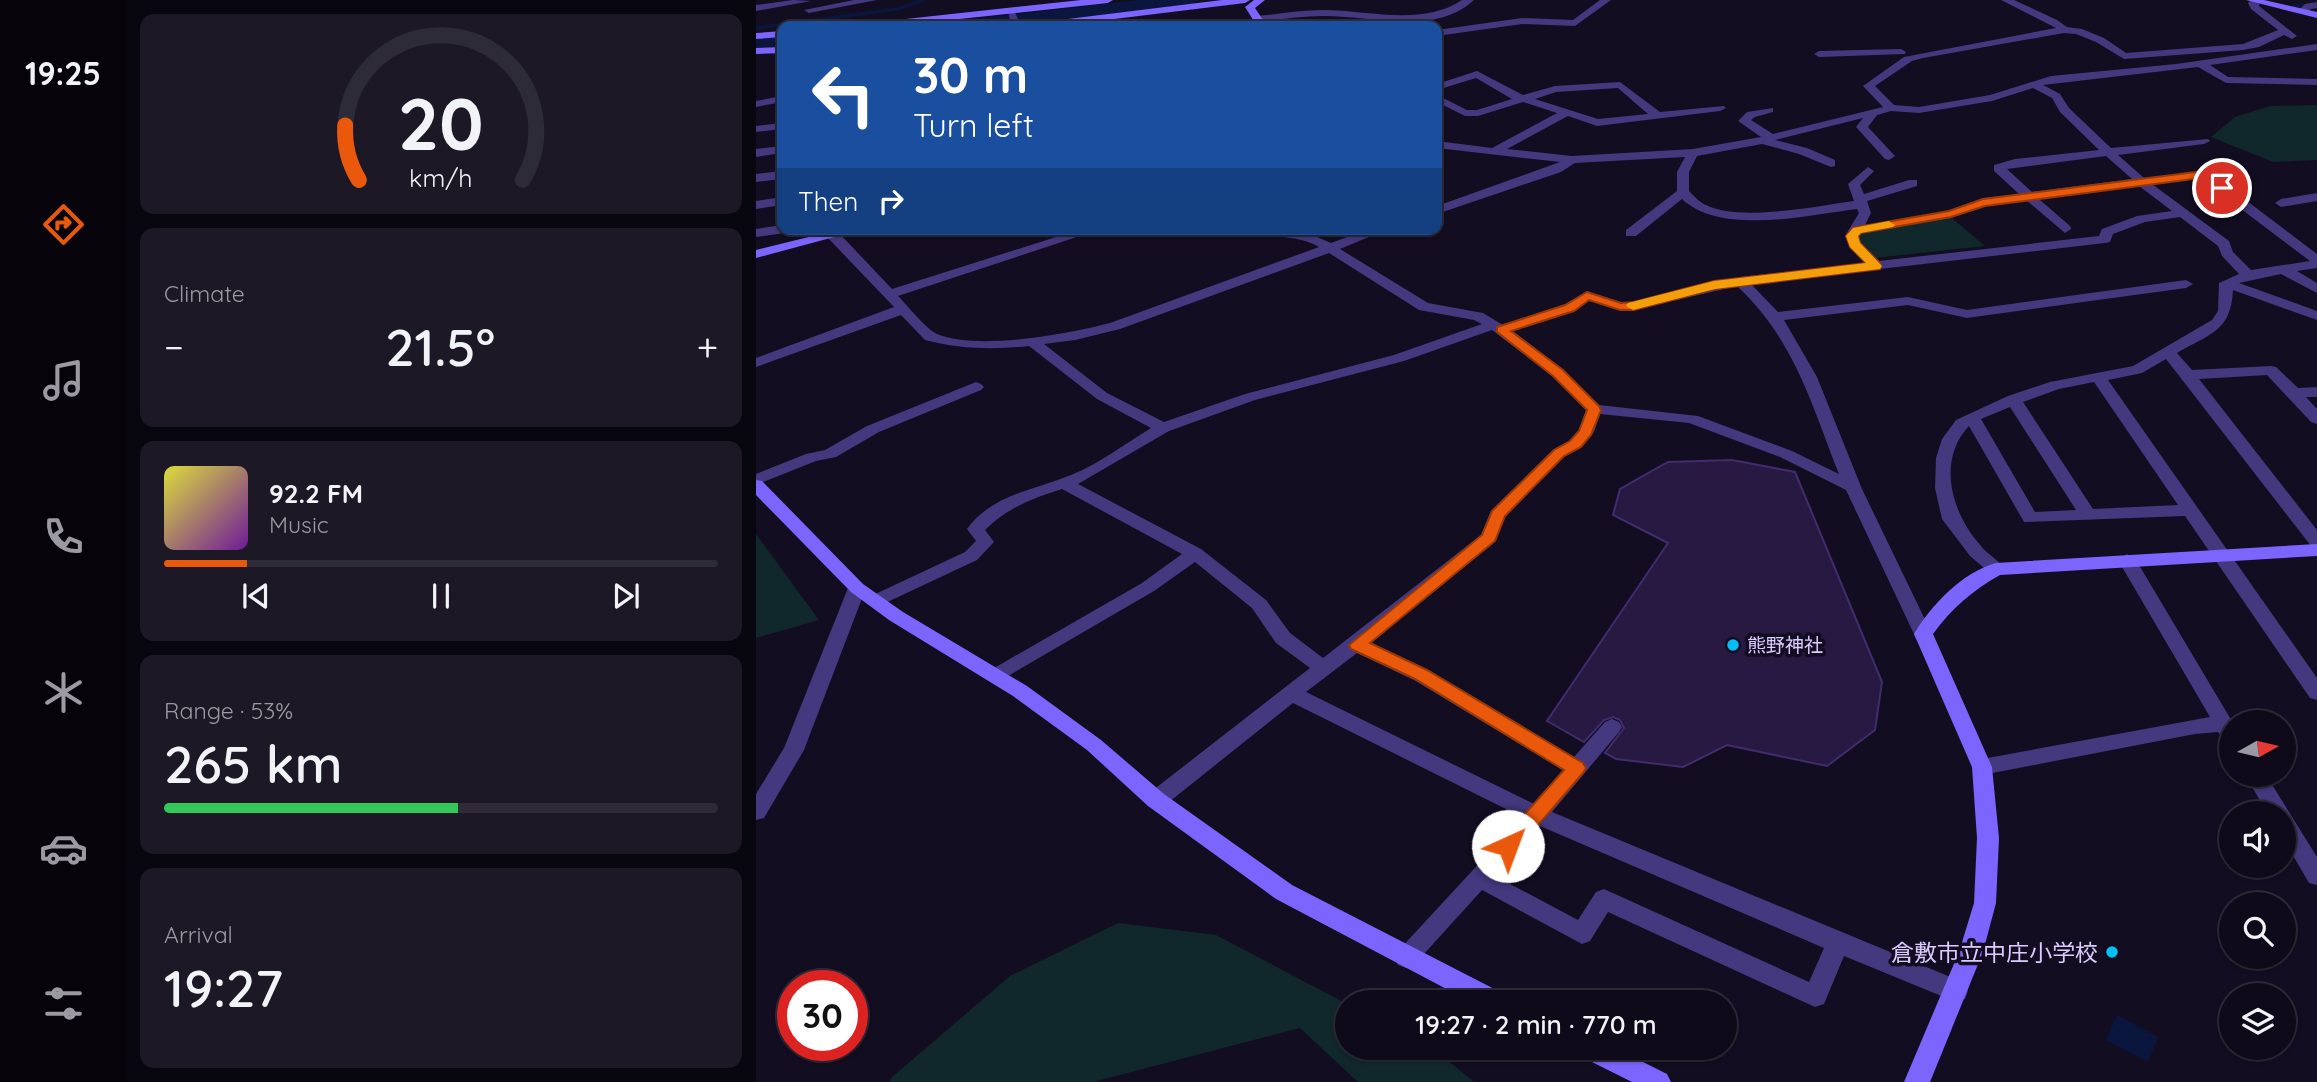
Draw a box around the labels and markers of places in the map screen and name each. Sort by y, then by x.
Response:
pin [2192,158,2252,218]
place label: 熊野神社 [1747,633,1823,657]
marker: 熊野神社 [1725,637,1741,653]
place label: 倉敷市立中庄小学校 [1891,938,2098,967]
marker: 倉敷市立中庄小学校 [2104,944,2120,960]

